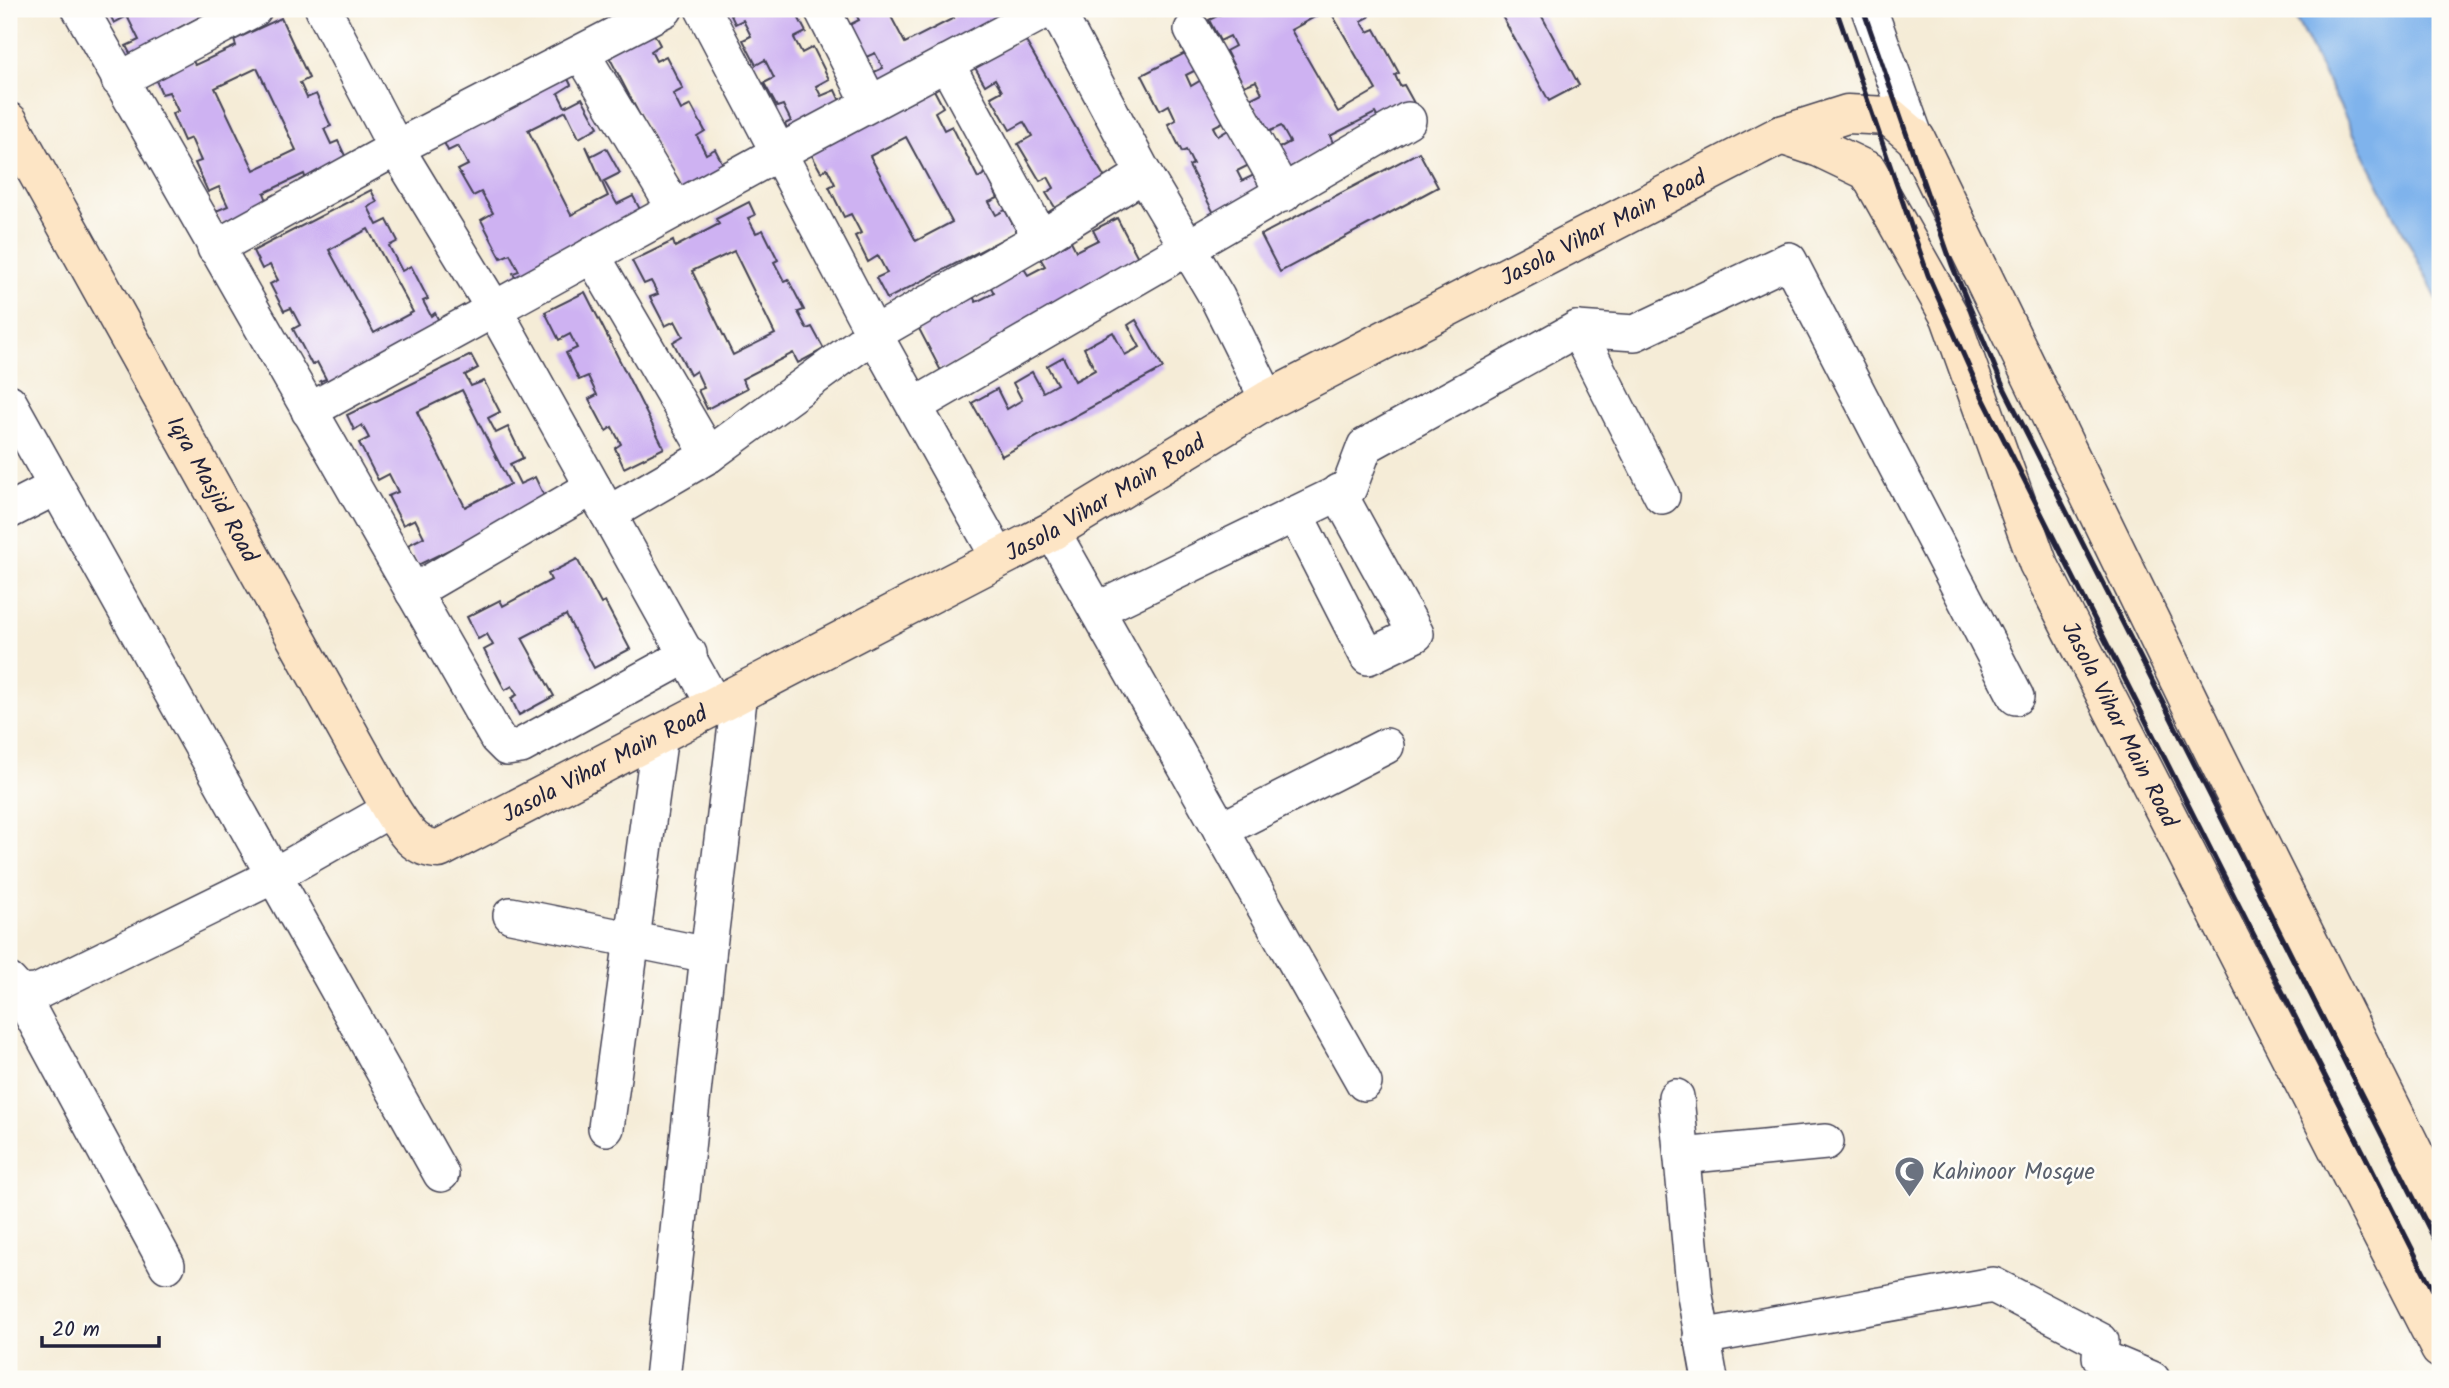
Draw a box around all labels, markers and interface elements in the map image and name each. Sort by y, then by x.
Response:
street label: Jasola Vihar Main Road [1495,160,1714,297]
street label: Iqra Masjid Road [156,410,267,570]
street label: Jasola Vihar Main Road [999,426,1214,572]
street label: Jasola Vihar Main Road [2051,616,2187,835]
street label: Jasola Vihar Main Road [496,696,715,833]
mosque icon: Kahinoor Mosque [1892,1154,1926,1198]
place label: Kahinoor Mosque [1932,1155,2095,1191]
scale bar [42,1304,159,1348]
text: 20 m [52,1314,100,1347]

